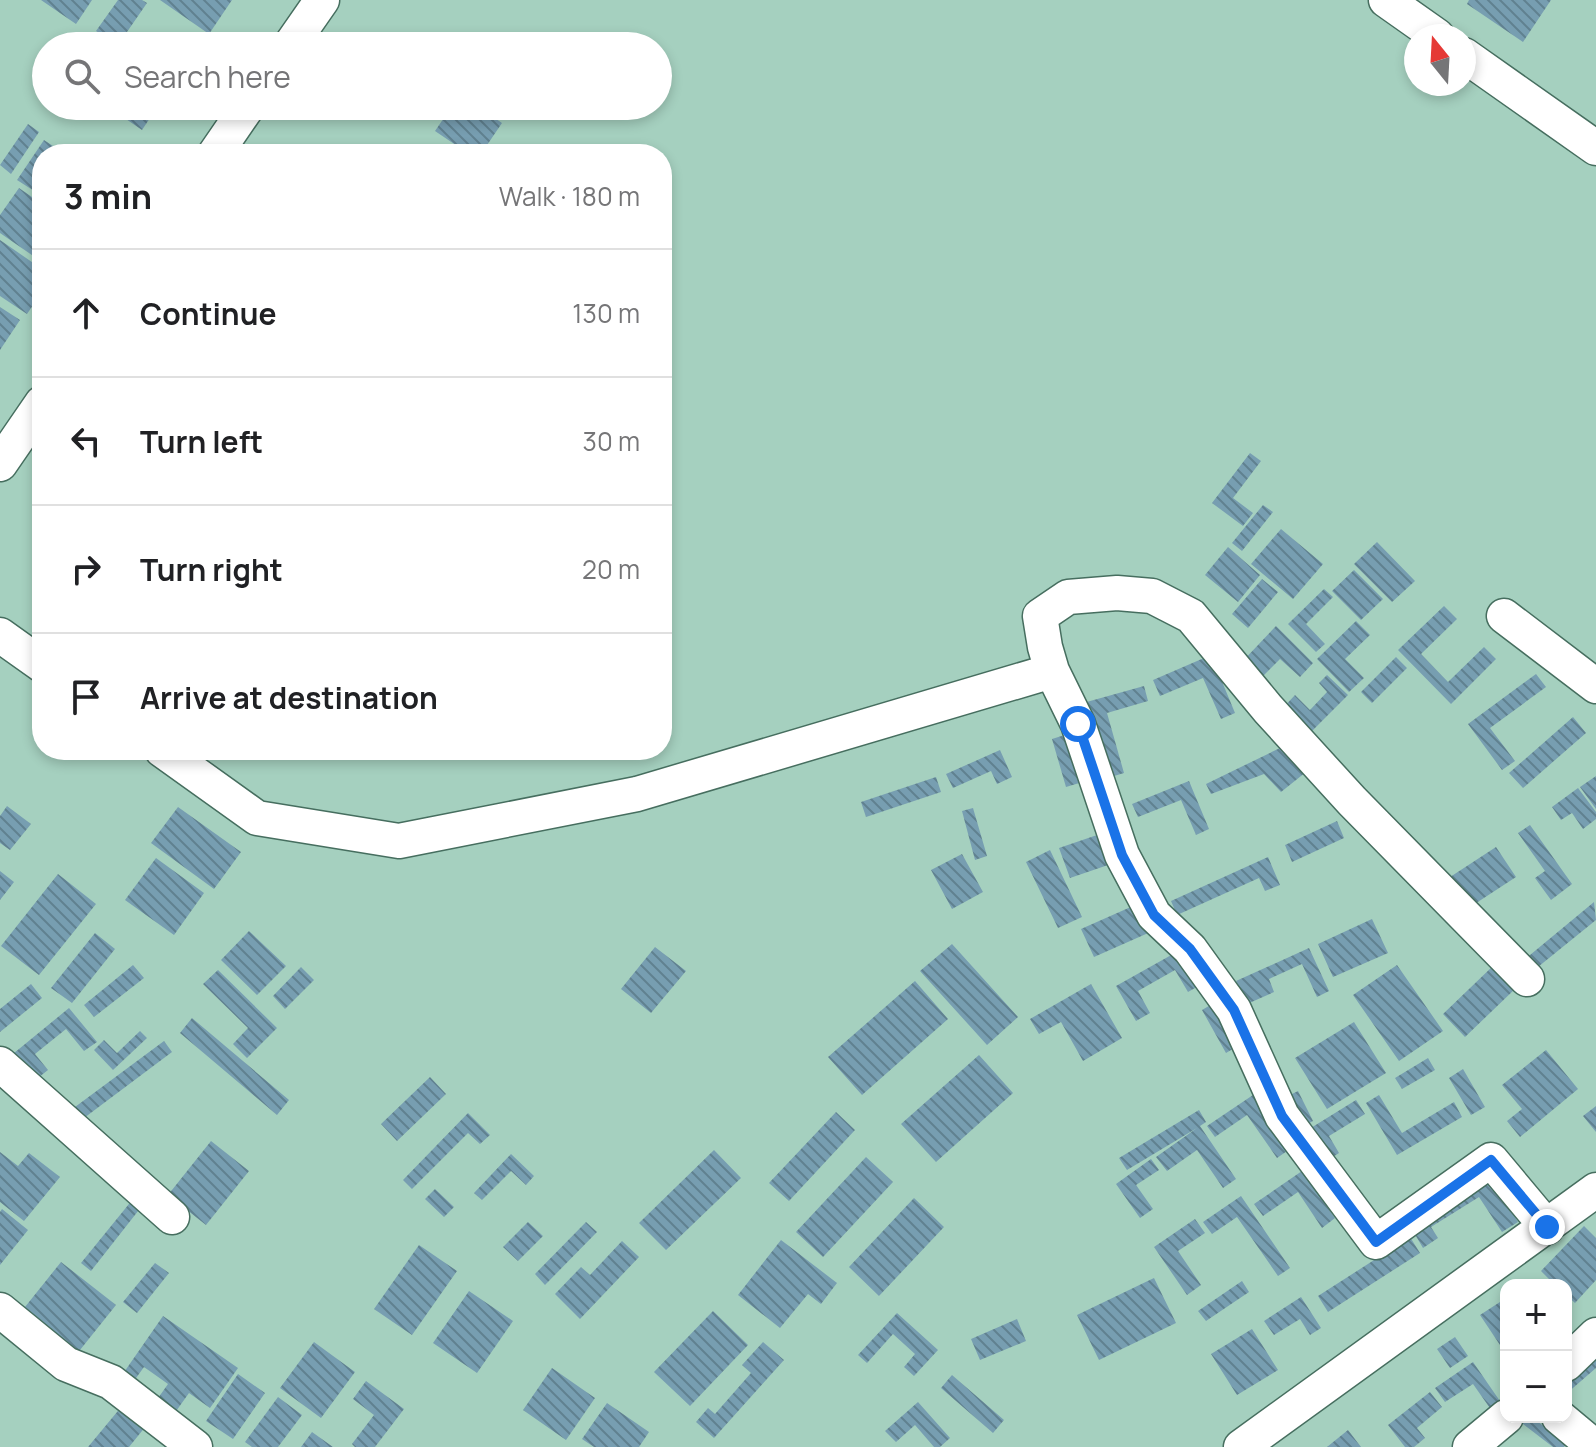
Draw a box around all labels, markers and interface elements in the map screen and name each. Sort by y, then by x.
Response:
north arrow [1404,24,1476,96]
search box [32,32,672,120]
icon: search [60,54,104,98]
text: Search here [124,56,291,97]
text: 3 min [64,173,152,219]
text: Walk · 180 m [499,178,640,214]
icon: ahead [64,291,108,335]
text: Continue [140,293,276,334]
text: 130 m [572,295,640,331]
icon: left [64,419,108,463]
text: Turn left [140,421,263,462]
text: 30 m [583,423,640,459]
icon: right [64,547,108,591]
text: Turn right [140,549,283,590]
text: 20 m [582,551,640,587]
icon: arrive [64,675,108,719]
text: Arrive at destination [140,677,438,718]
route start [1060,706,1096,742]
route end [1529,1209,1565,1245]
map controls [1500,1279,1572,1423]
button: + [1500,1279,1572,1351]
button: − [1500,1351,1572,1423]

